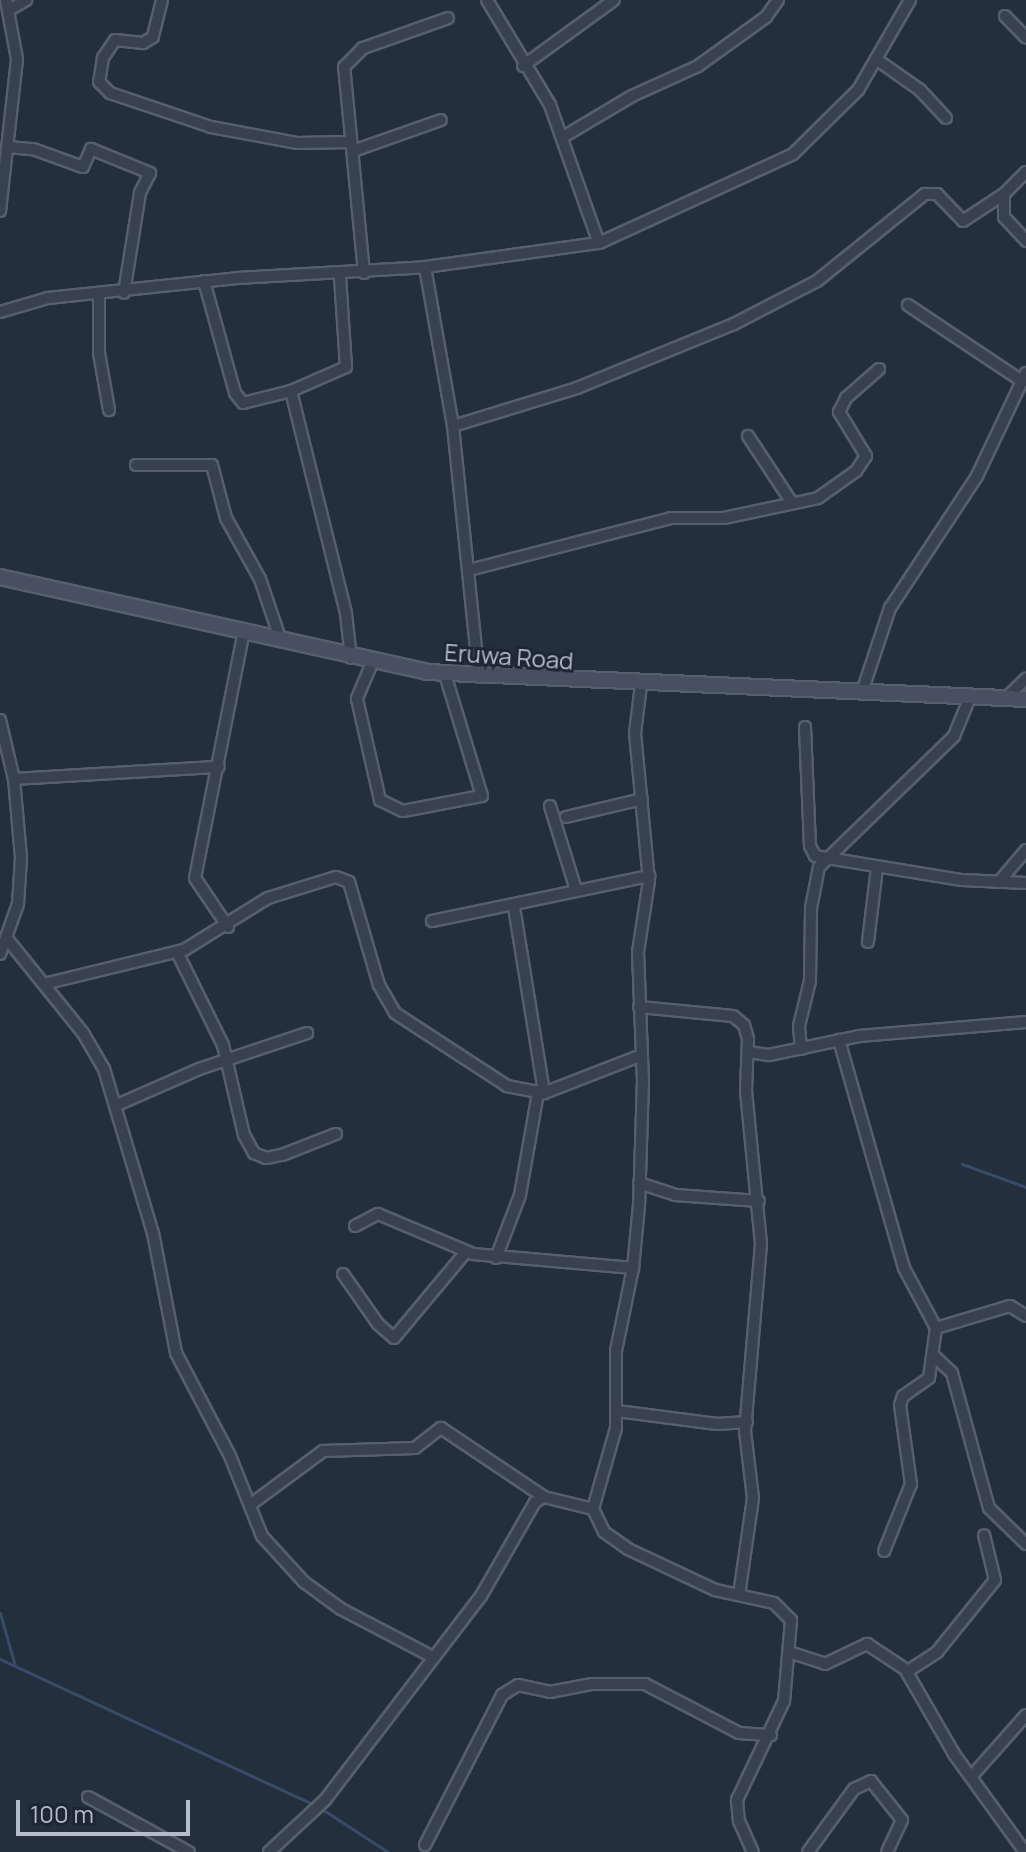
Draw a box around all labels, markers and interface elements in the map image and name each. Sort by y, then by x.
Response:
street label: Eruwa Road [444,637,574,675]
scale bar [20,1784,194,1834]
text: 100 m [30,1797,94,1830]

